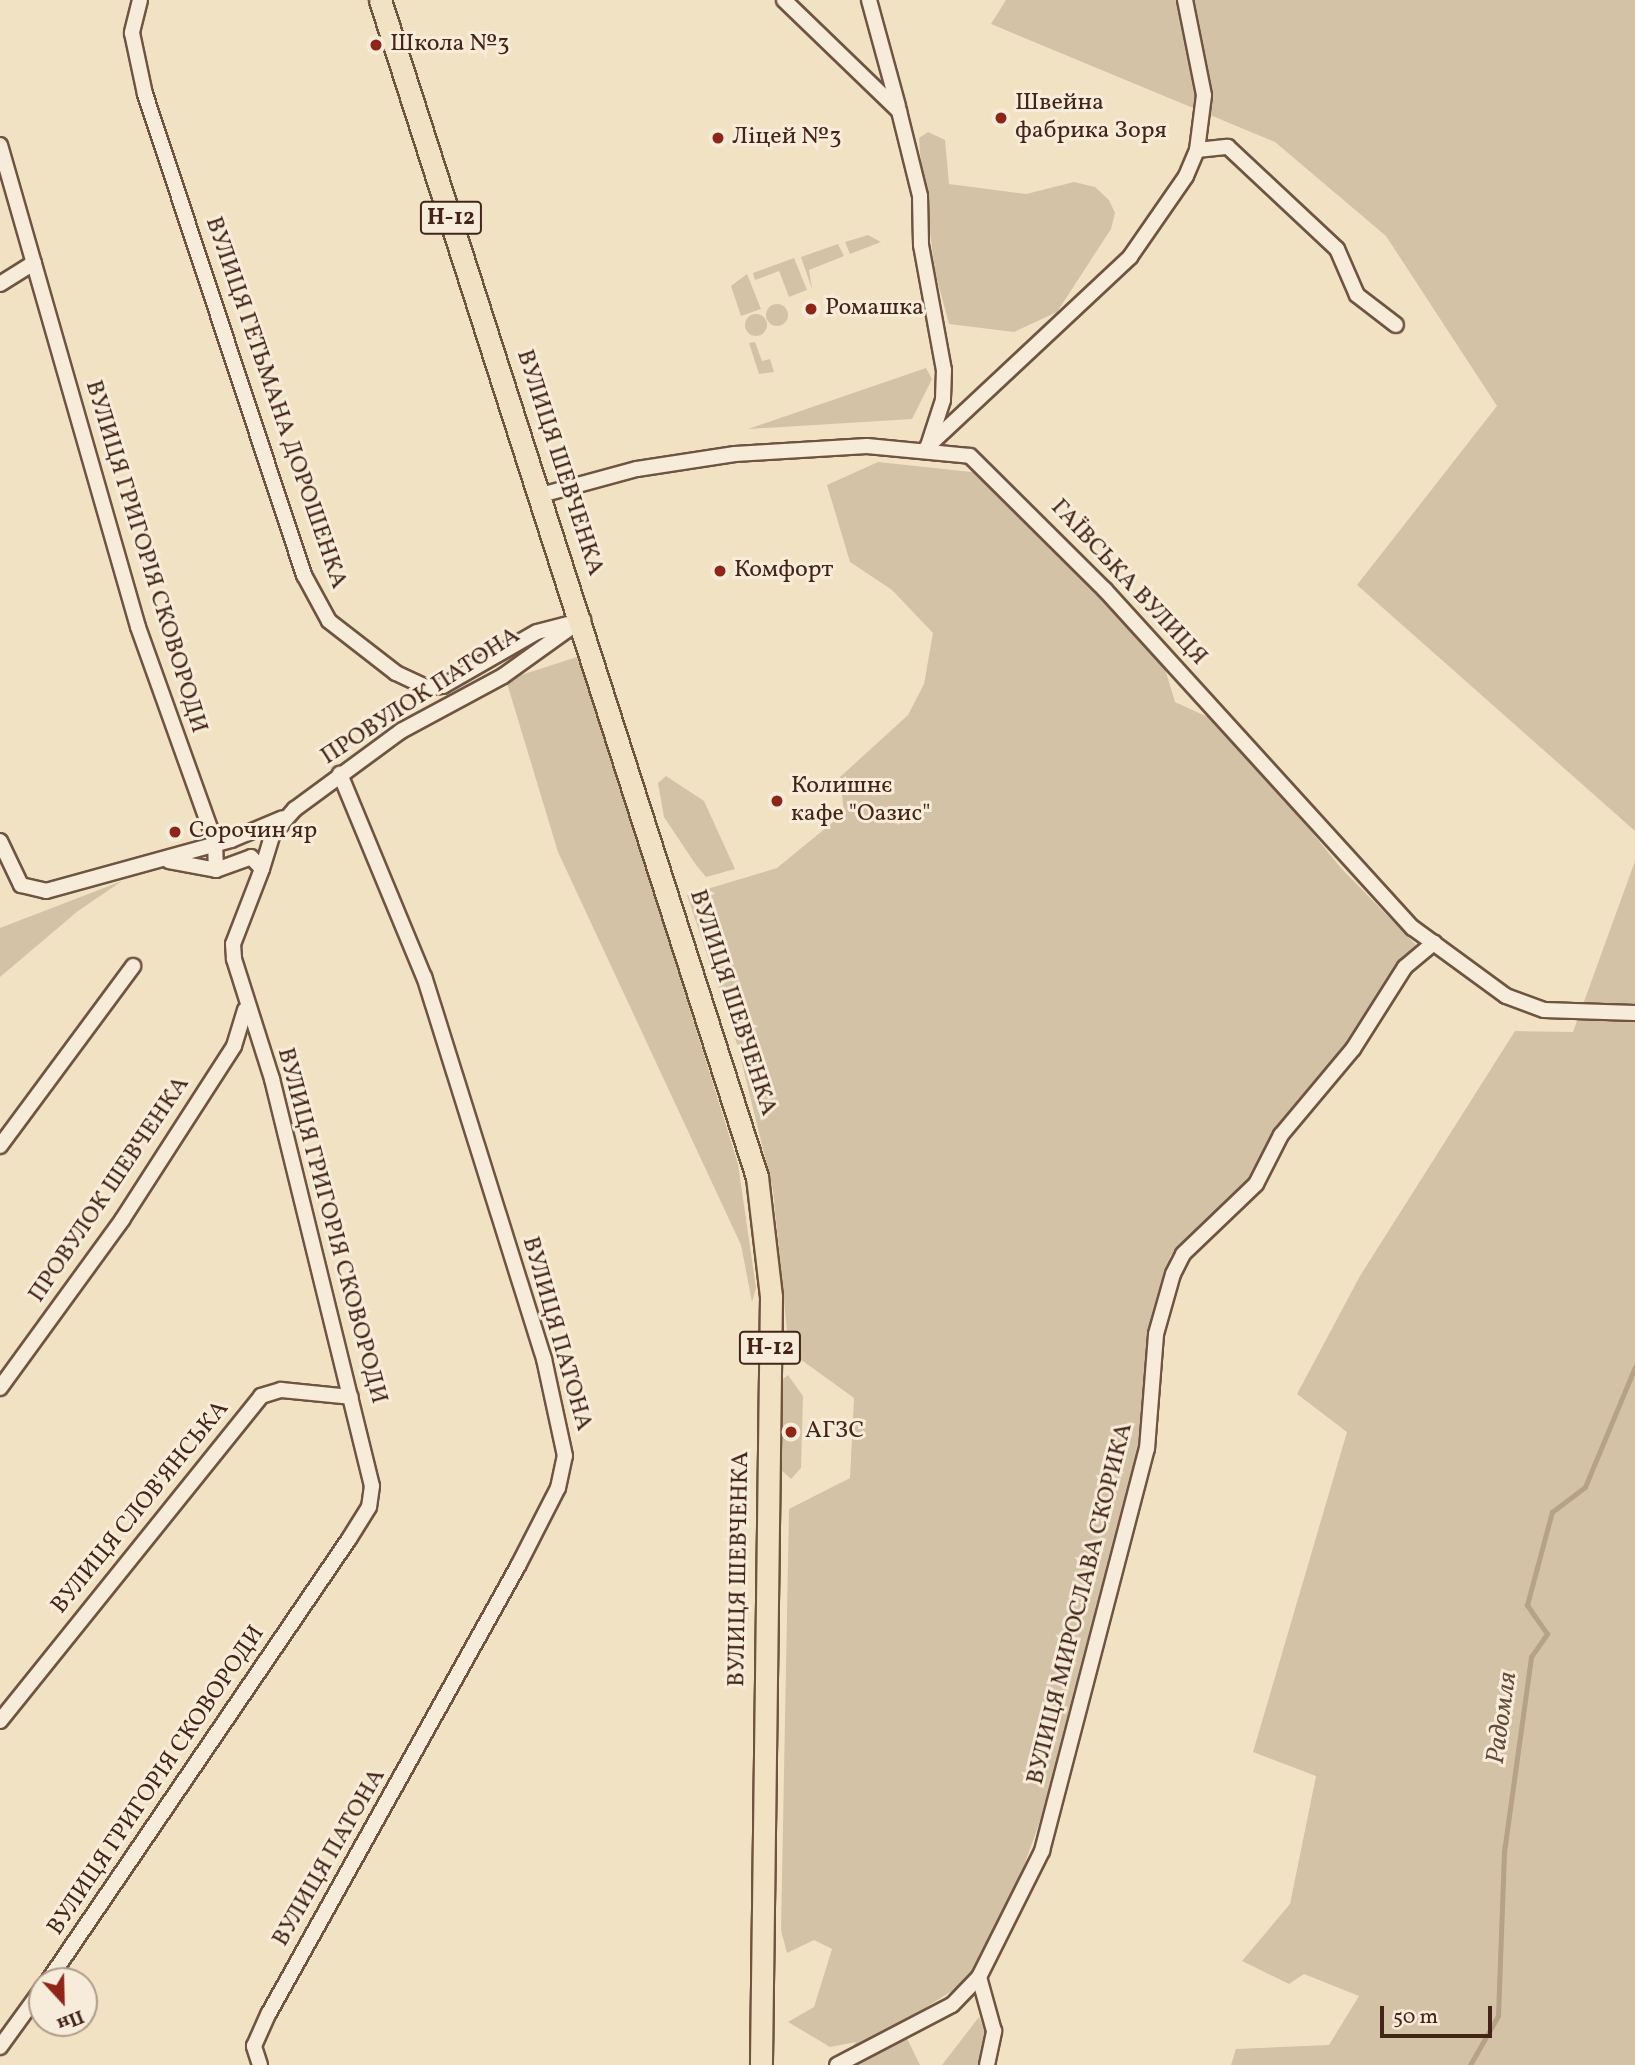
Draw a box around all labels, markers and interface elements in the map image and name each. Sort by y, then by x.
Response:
place label: Школа №3 [390,31,510,59]
marker: Школа №3 [368,37,384,53]
place label: Швейна фабрика Зоря [1015,90,1167,146]
marker: Швейна фабрика Зоря [993,110,1009,126]
place label: Ліцей №3 [732,124,841,152]
marker: Ліцей №3 [710,130,726,146]
road number: Н-12 [420,198,482,238]
street label: ВУЛИЦЯ ГЕТЬМАНА ДОРОШЕНКА [198,213,352,593]
place label: Ромашка [825,295,924,323]
marker: Ромашка [803,301,819,317]
street label: ВУЛИЦЯ ШЕВЧЕНКА [509,346,609,580]
street label: ВУЛИЦЯ ГРИГОРІЯ СКОВОРОДИ [78,377,212,737]
street label: ГАЇВСЬКА ВУЛИЦЯ [1044,494,1212,672]
place label: Комфорт [734,557,833,585]
marker: Комфорт [712,563,728,579]
street label: ПРОВУЛОК ПАТОНА [316,622,526,772]
place label: Колишнє кафе "Оазис" [791,773,930,829]
marker: Колишнє кафе "Оазис" [769,793,785,809]
place label: Сорочин яр [189,818,317,846]
marker: Сорочин яр [167,824,183,840]
street label: ВУЛИЦЯ ШЕВЧЕНКА [682,886,782,1120]
street label: ВУЛИЦЯ ГРИГОРІЯ СКОВОРОДИ [270,1045,392,1407]
street label: ПРОВУЛОК ШЕВЧЕНКА [24,1071,196,1309]
street label: ВУЛИЦЯ ПАТОНА [514,1234,598,1434]
road number: Н-12 [738,1329,802,1368]
street label: ВУЛИЦЯ СЛОВ'ЯНСЬКА [46,1396,236,1620]
place label: АГЗС [805,1418,864,1446]
street label: ВУЛИЦЯ МИРОСЛАВА СКОРИКА [1022,1420,1140,1788]
marker: АГЗС [783,1424,799,1440]
street label: ВУЛИЦЯ ШЕВЧЕНКА [724,1451,756,1687]
street label: ВУЛИЦЯ ГРИГОРІЯ СКОВОРОДИ [42,1621,272,1941]
water label: Радомля [1481,1670,1525,1766]
street label: ВУЛИЦЯ ПАТОНА [267,1764,393,1952]
north arrow [28,1967,98,2037]
scale bar [1383,1992,1495,2036]
text: Пн [53,2003,88,2037]
text: 50 m [1393,2003,1438,2032]

